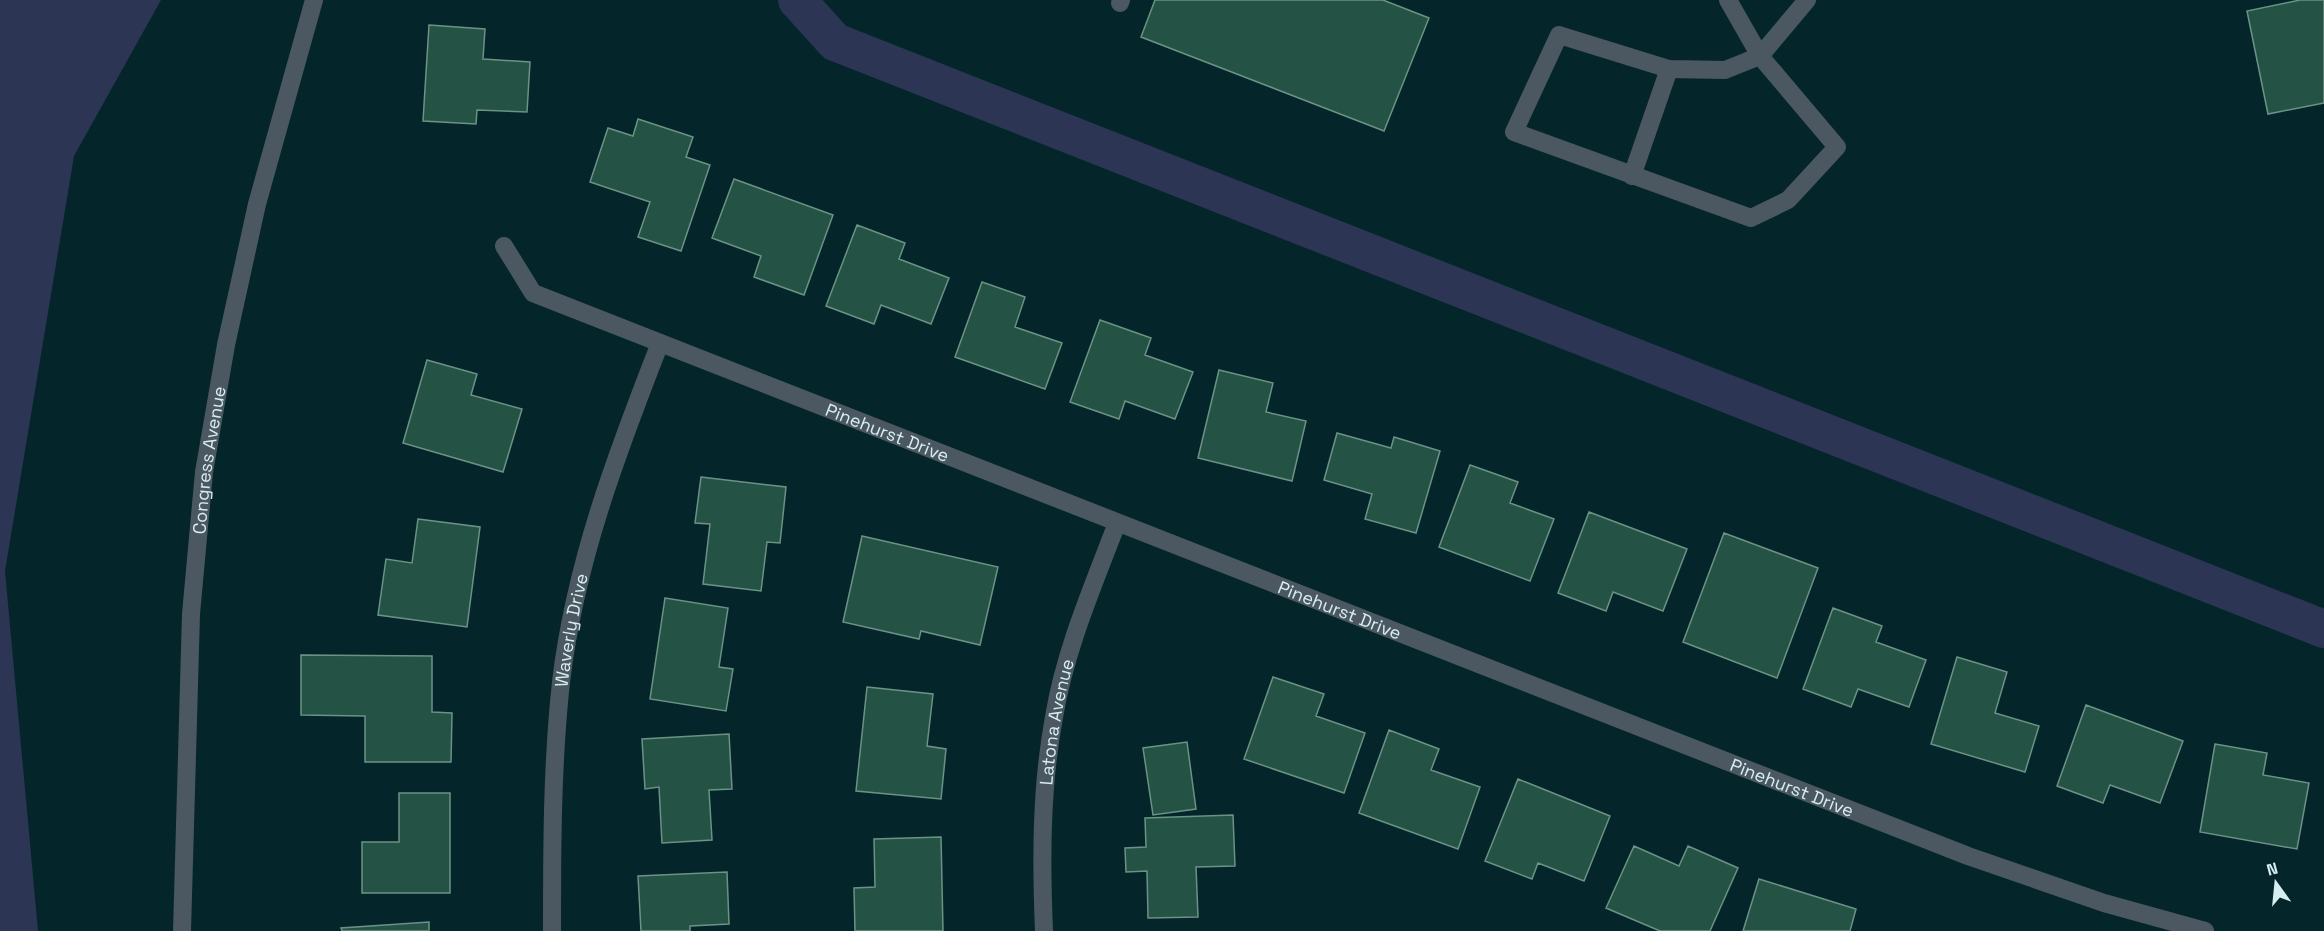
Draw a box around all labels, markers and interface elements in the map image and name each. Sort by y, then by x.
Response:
street label: Congress Avenue [187,384,230,535]
street label: Pinehurst Drive [822,397,953,467]
street label: Waverly Drive [549,571,592,688]
street label: Pinehurst Drive [1275,575,1405,644]
street label: Latona Avenue [1034,656,1078,786]
street label: Pinehurst Drive [1727,752,1857,822]
north arrow [2246,853,2306,913]
text: N [2264,857,2280,881]

